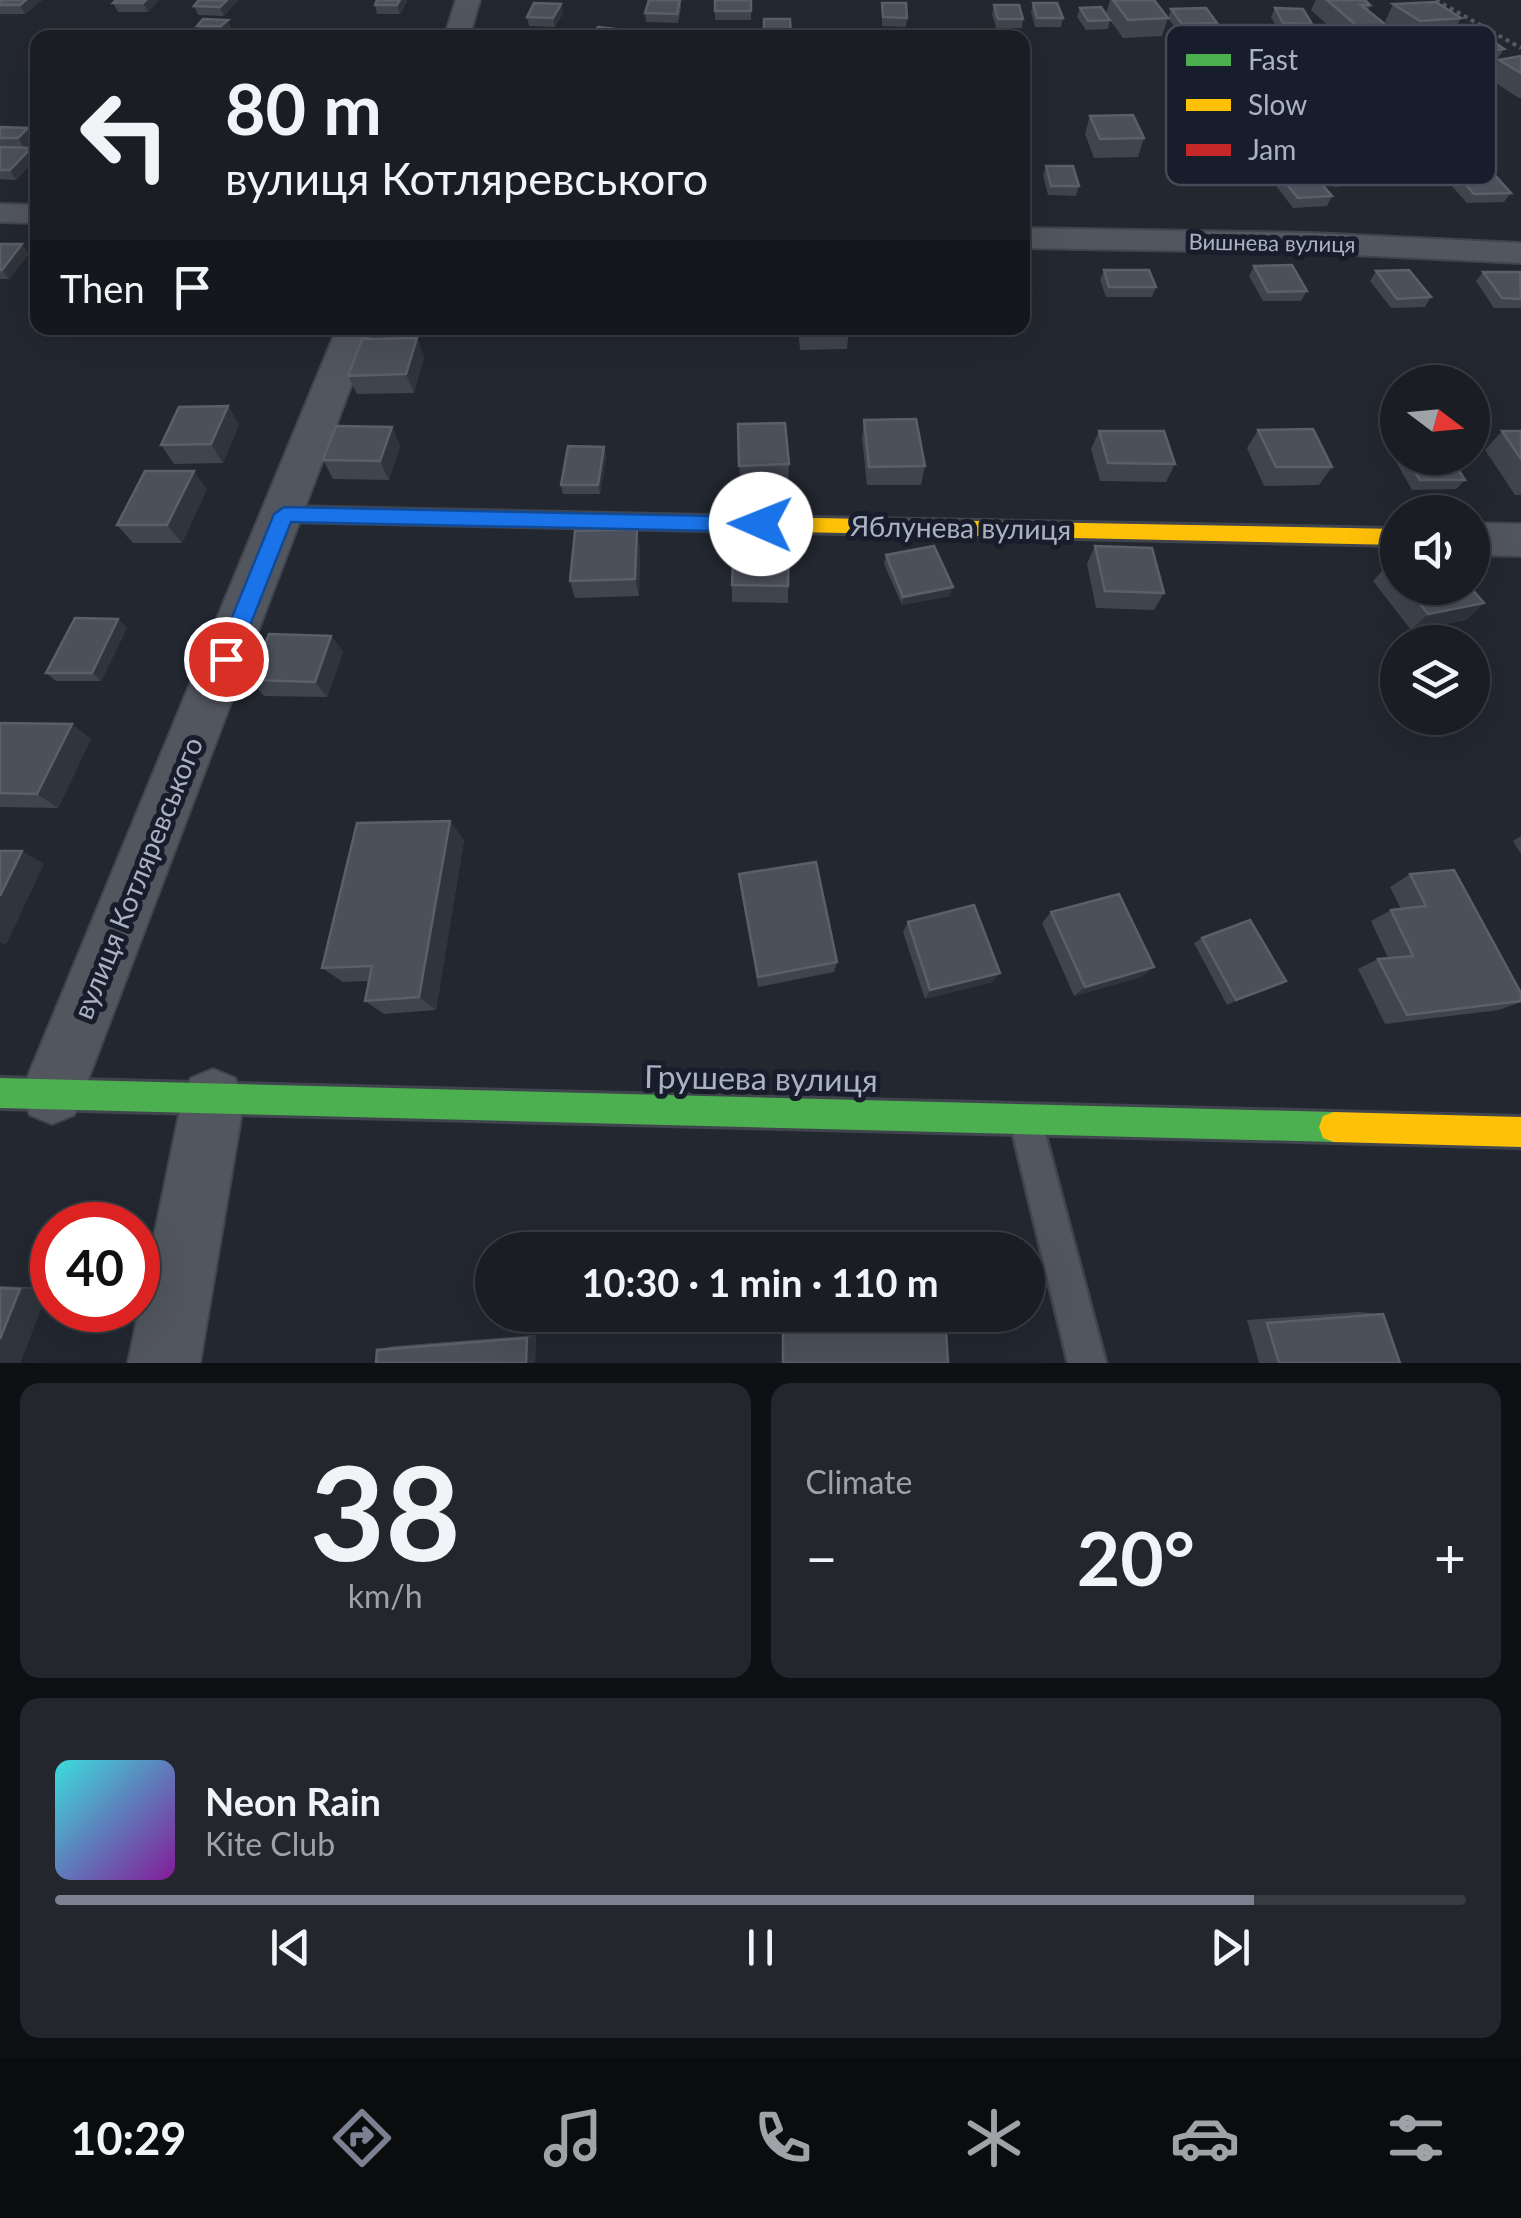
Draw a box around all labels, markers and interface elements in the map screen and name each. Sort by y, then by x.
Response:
legend [1166,25,1496,185]
text: Fast [1248,42,1298,76]
text: 80 m [225,66,382,150]
icon: left [60,70,190,200]
text: Slow [1248,87,1307,121]
text: Jam [1248,132,1296,166]
text: вулиця Котляревського [225,151,708,205]
street label: Вишнева вулиця [1188,228,1356,257]
icon: arrive [165,260,220,315]
text: Then [60,265,145,311]
north arrow [1380,365,1490,475]
map controls [1380,365,1490,735]
position arrow [709,472,813,576]
button: sound [1380,495,1490,605]
street label: Яблунева вулиця [849,508,1072,546]
pin [184,617,269,702]
button: layers [1380,625,1490,735]
icon: arrive [199,632,254,687]
street label: вулиця Котляревського [65,732,209,1023]
street label: Грушева вулиця [644,1056,878,1099]
speed limit sign: 40 [30,1202,160,1332]
text: 10:30 · 1 min · 110 m [581,1259,939,1305]
text: 38 [310,1433,461,1589]
text: Climate [806,1462,912,1501]
text: 20° [1077,1512,1195,1602]
text: − [806,1524,837,1590]
text: + [1434,1524,1466,1590]
text: km/h [348,1576,423,1615]
text: Neon Rain [205,1778,381,1824]
text: Kite Club [205,1824,335,1863]
icon: previous [263,1920,318,1975]
icon: pause [733,1920,788,1975]
icon: next [1203,1920,1258,1975]
icon: directions [327,2103,397,2173]
icon: music [538,2103,608,2173]
icon: phone [748,2103,818,2173]
icon: climate [959,2103,1029,2173]
icon: car [1170,2103,1240,2173]
icon: filters [1381,2103,1451,2173]
text: 10:29 [70,2111,186,2165]

